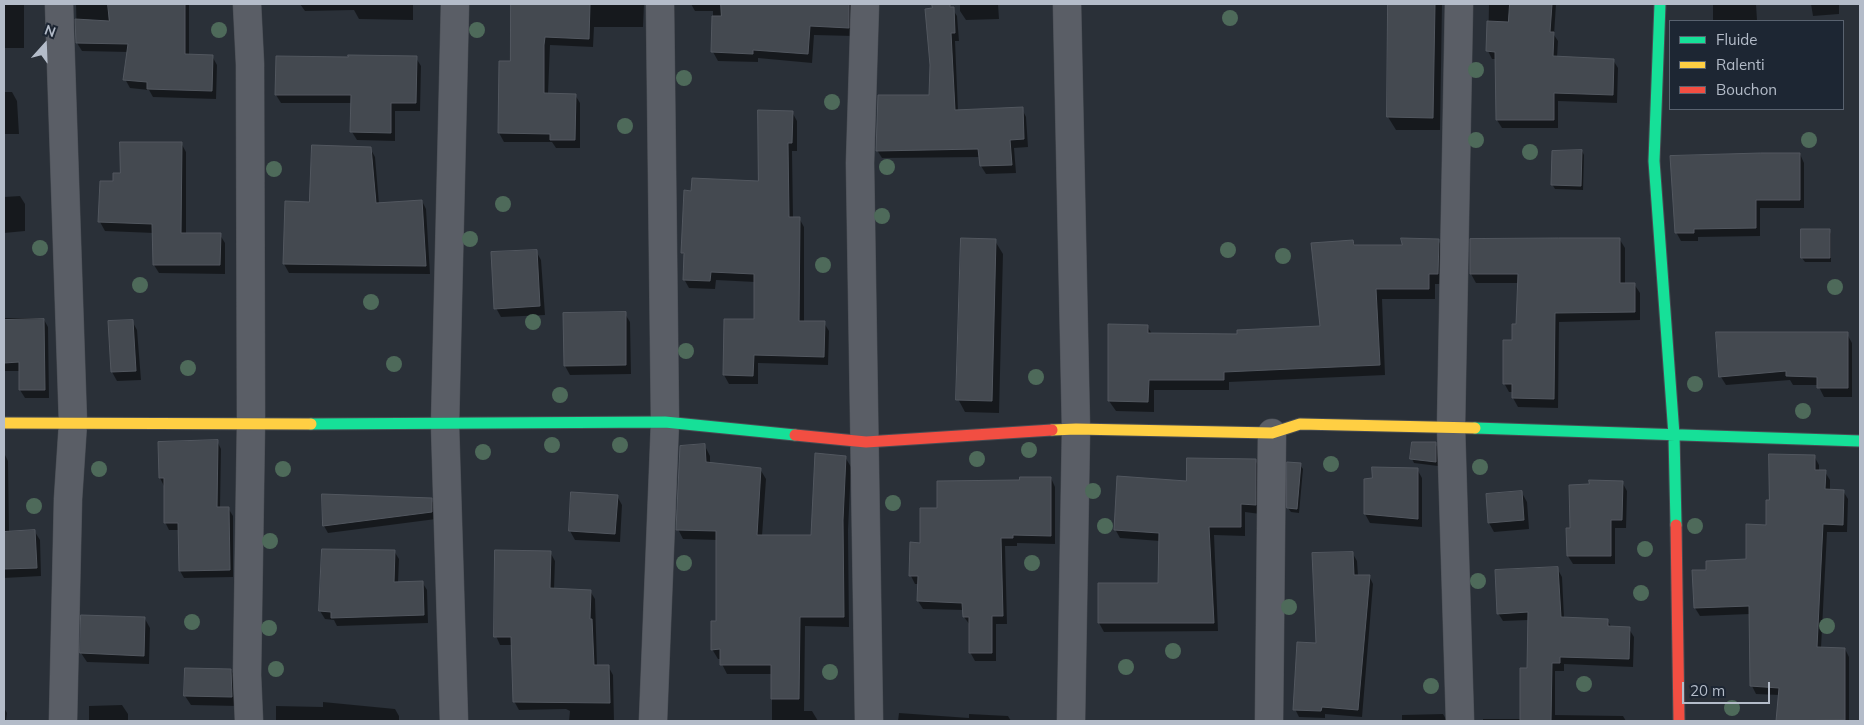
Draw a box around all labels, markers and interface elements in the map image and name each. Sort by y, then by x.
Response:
north arrow [20,20,70,70]
legend [1669,20,1844,110]
text: N [42,21,58,41]
text: Fluide [1716,30,1757,49]
text: Ralenti [1716,55,1765,74]
text: Bouchon [1716,80,1777,99]
scale bar [1684,672,1772,704]
text: 20 m [1690,681,1725,700]

